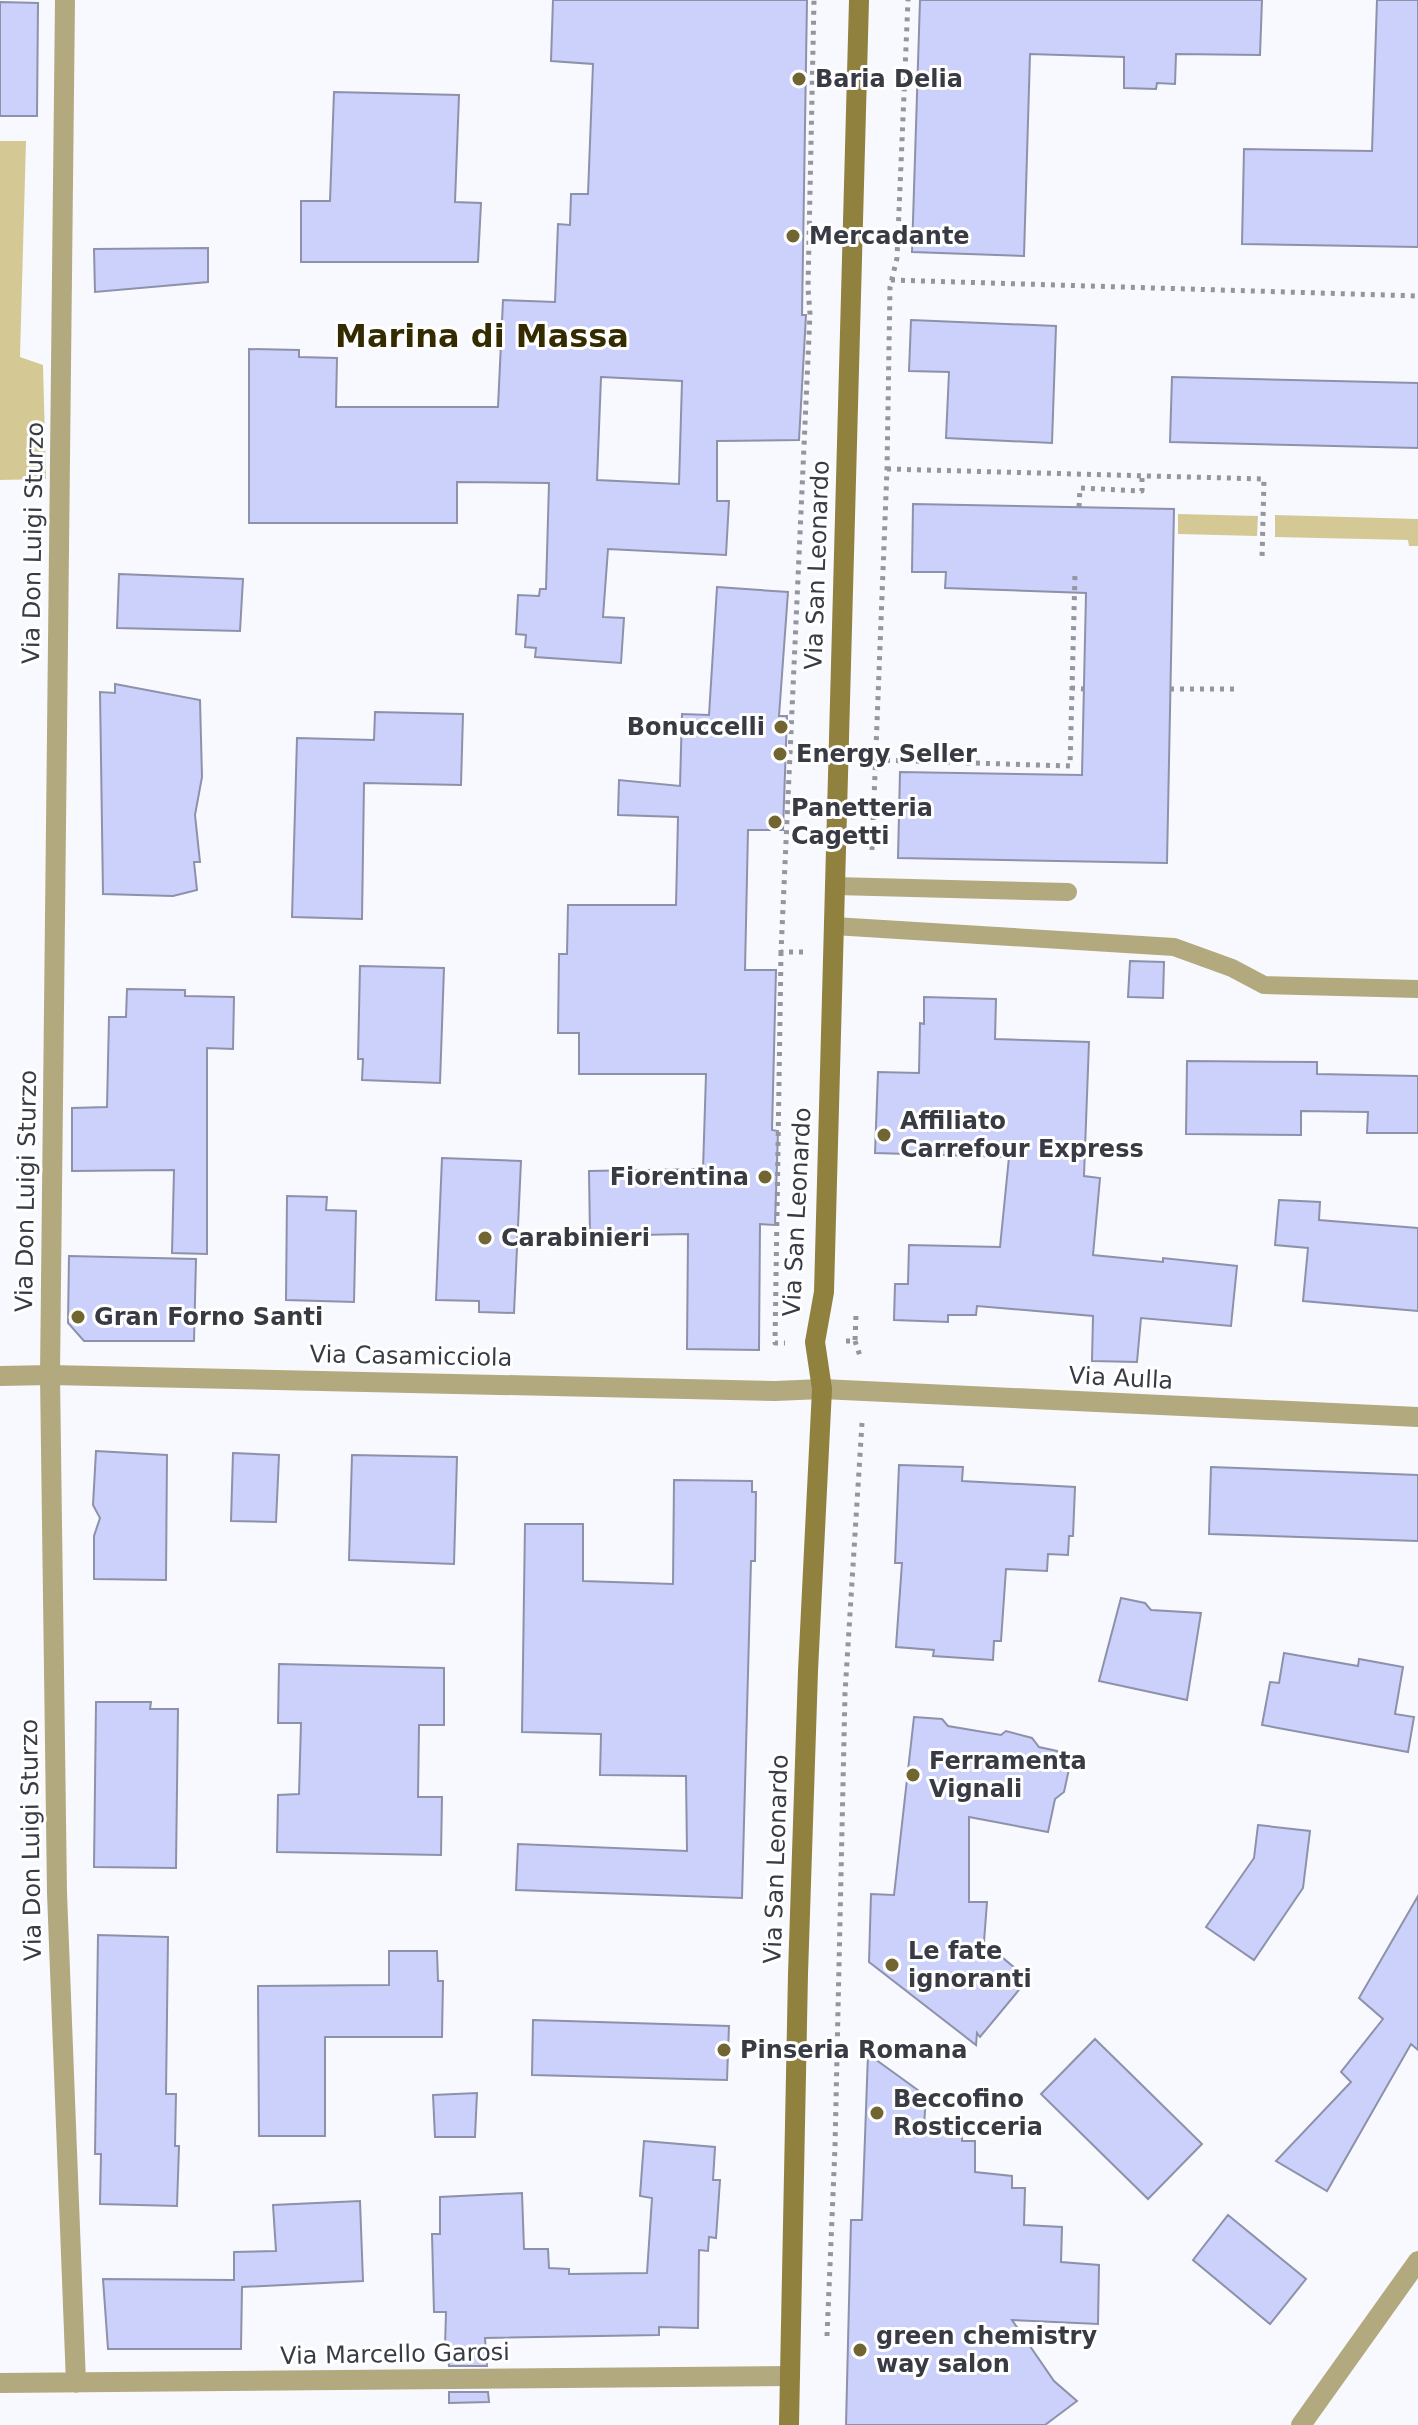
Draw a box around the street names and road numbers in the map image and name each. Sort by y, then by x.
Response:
street label: Via Don Luigi Sturzo [17,422,49,664]
street label: Via San Leonardo [799,460,835,670]
street label: Via Don Luigi Sturzo [10,1070,42,1312]
street label: Via San Leonardo [778,1107,816,1317]
street label: Via Casamicciola [309,1340,513,1372]
street label: Via Aulla [1068,1361,1174,1395]
street label: Via Don Luigi Sturzo [15,1719,47,1961]
street label: Via San Leonardo [758,1754,794,1964]
street label: Via Marcello Garosi [280,2338,510,2370]

